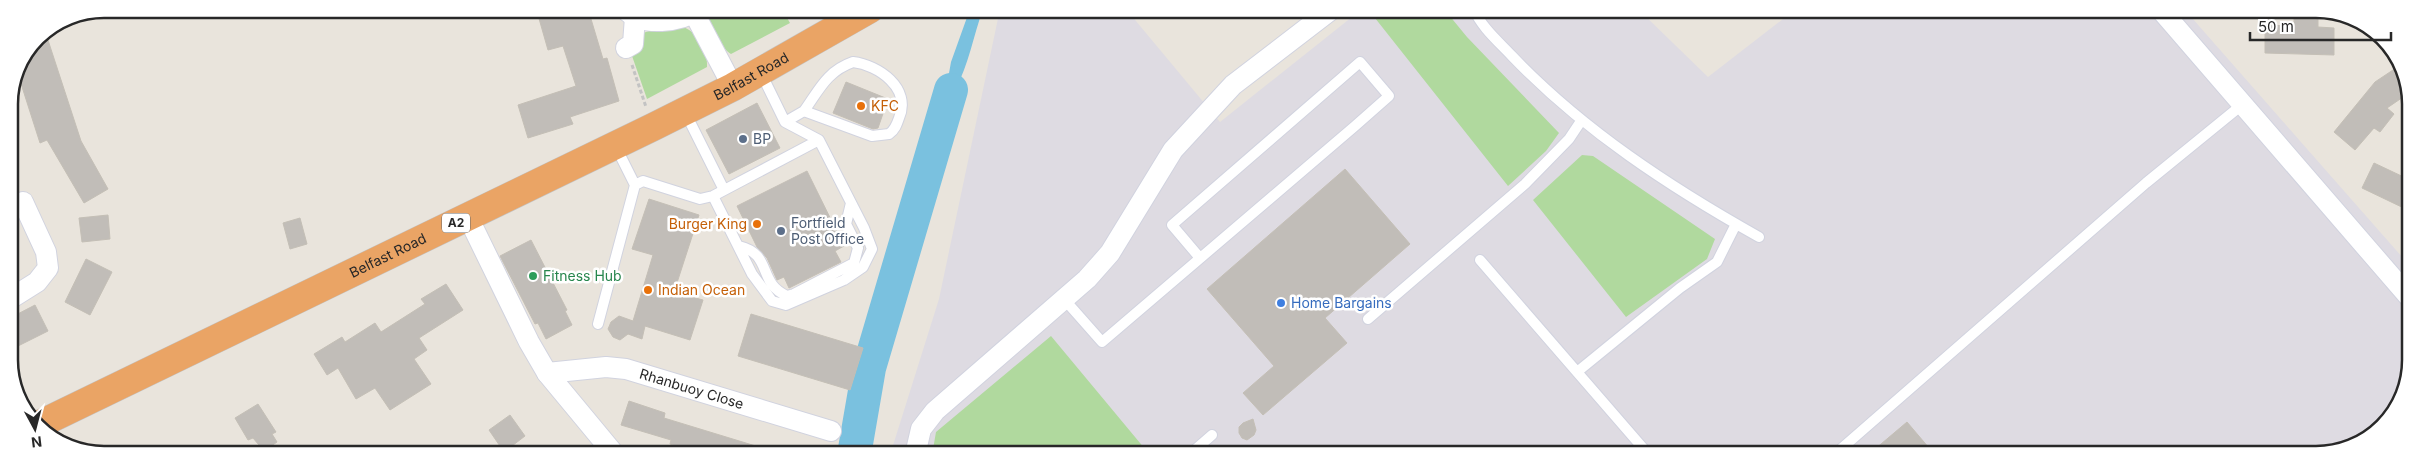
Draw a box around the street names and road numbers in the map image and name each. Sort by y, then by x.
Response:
street label: Belfast Road [710,48,791,103]
road number: A2 [442,214,470,232]
street label: Belfast Road [346,229,429,281]
street label: Rhanbuoy Close [638,365,746,412]

